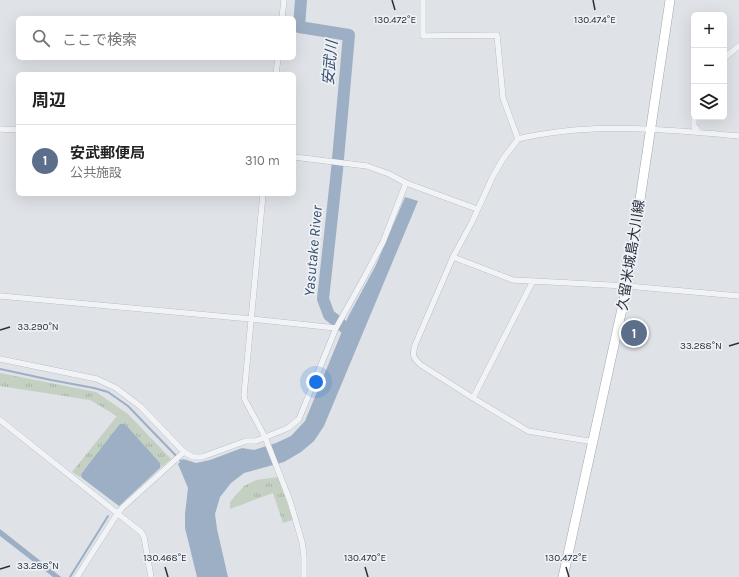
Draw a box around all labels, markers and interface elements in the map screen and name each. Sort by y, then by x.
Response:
map controls [691,12,727,120]
button: + [691,12,727,48]
text: 130.472°E [374,14,416,26]
text: 130.474°E [574,14,616,26]
search box [16,16,296,60]
icon: search [30,27,52,49]
text: ここで検索 [62,31,137,49]
water label: 安武川 [319,38,341,86]
button: − [691,48,727,84]
button: layers [691,84,727,120]
text: 周辺 [32,90,66,110]
text: 安武郵便局 [70,144,145,162]
text: 1 [43,153,47,168]
text: 310 m [245,153,280,168]
text: 公共施設 [70,165,122,180]
street label: 久留米城島大川線 [614,198,648,312]
water label: Yasutake River [300,204,326,297]
pin: 1 [621,318,647,348]
text: 33.290°N [17,321,59,333]
text: 33.288°N [680,340,722,352]
your location [306,372,326,392]
text: 130.468°E [143,552,187,564]
text: 130.470°E [344,552,386,564]
text: 130.472°E [545,552,587,564]
text: 33.288°N [17,560,59,572]

